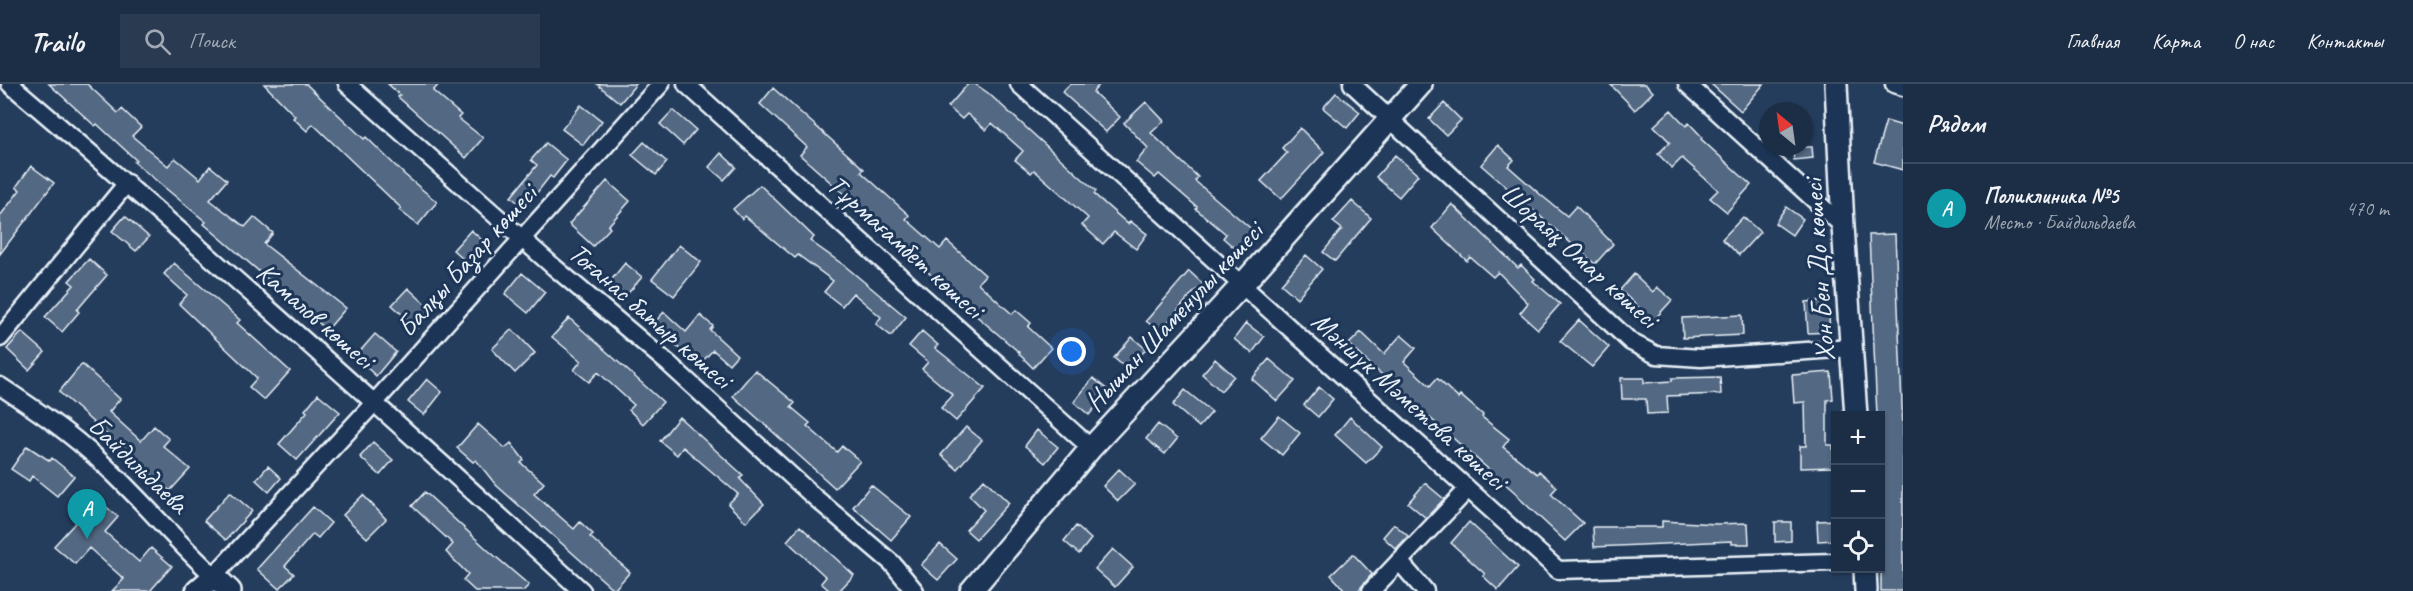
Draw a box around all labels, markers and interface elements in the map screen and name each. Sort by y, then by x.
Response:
search box [120,14,540,68]
text: Trailo [30,24,84,59]
icon: search [141,25,174,58]
text: Поиск [189,27,235,55]
text: Главная [2066,28,2119,54]
text: Карта [2152,28,2200,54]
text: О нас [2233,28,2274,54]
text: Контакты [2307,28,2383,54]
north arrow [1759,102,1813,156]
text: Рядом [1927,107,1985,140]
street label: Тұрмағамбет көшесі [820,167,994,328]
street label: Балқы Базар көшесі [389,174,547,345]
street label: Хон Бен До көшесі [1794,174,1842,362]
street label: Шораяқ Омар көшесі [1493,175,1669,338]
text: Поликлиника №5 [1984,182,2119,210]
text: A [1941,196,1952,221]
text: 470 m [2346,196,2389,221]
text: Место · Байдильдаева [1984,210,2135,235]
street label: Нышан Шаменулы көшесі [1077,212,1273,418]
street label: Тоғанас батыр көшесі [562,235,742,398]
street label: Камалов көшесі [249,255,385,379]
street label: Мәншүк Мәметова көшесі [1305,303,1517,500]
your location [1057,337,1086,366]
street label: Байдильдаева [81,408,198,522]
map controls [1831,411,1885,573]
button: + [1831,411,1885,465]
button: − [1831,465,1885,519]
pin: A [68,490,106,539]
button: locate [1831,519,1885,573]

